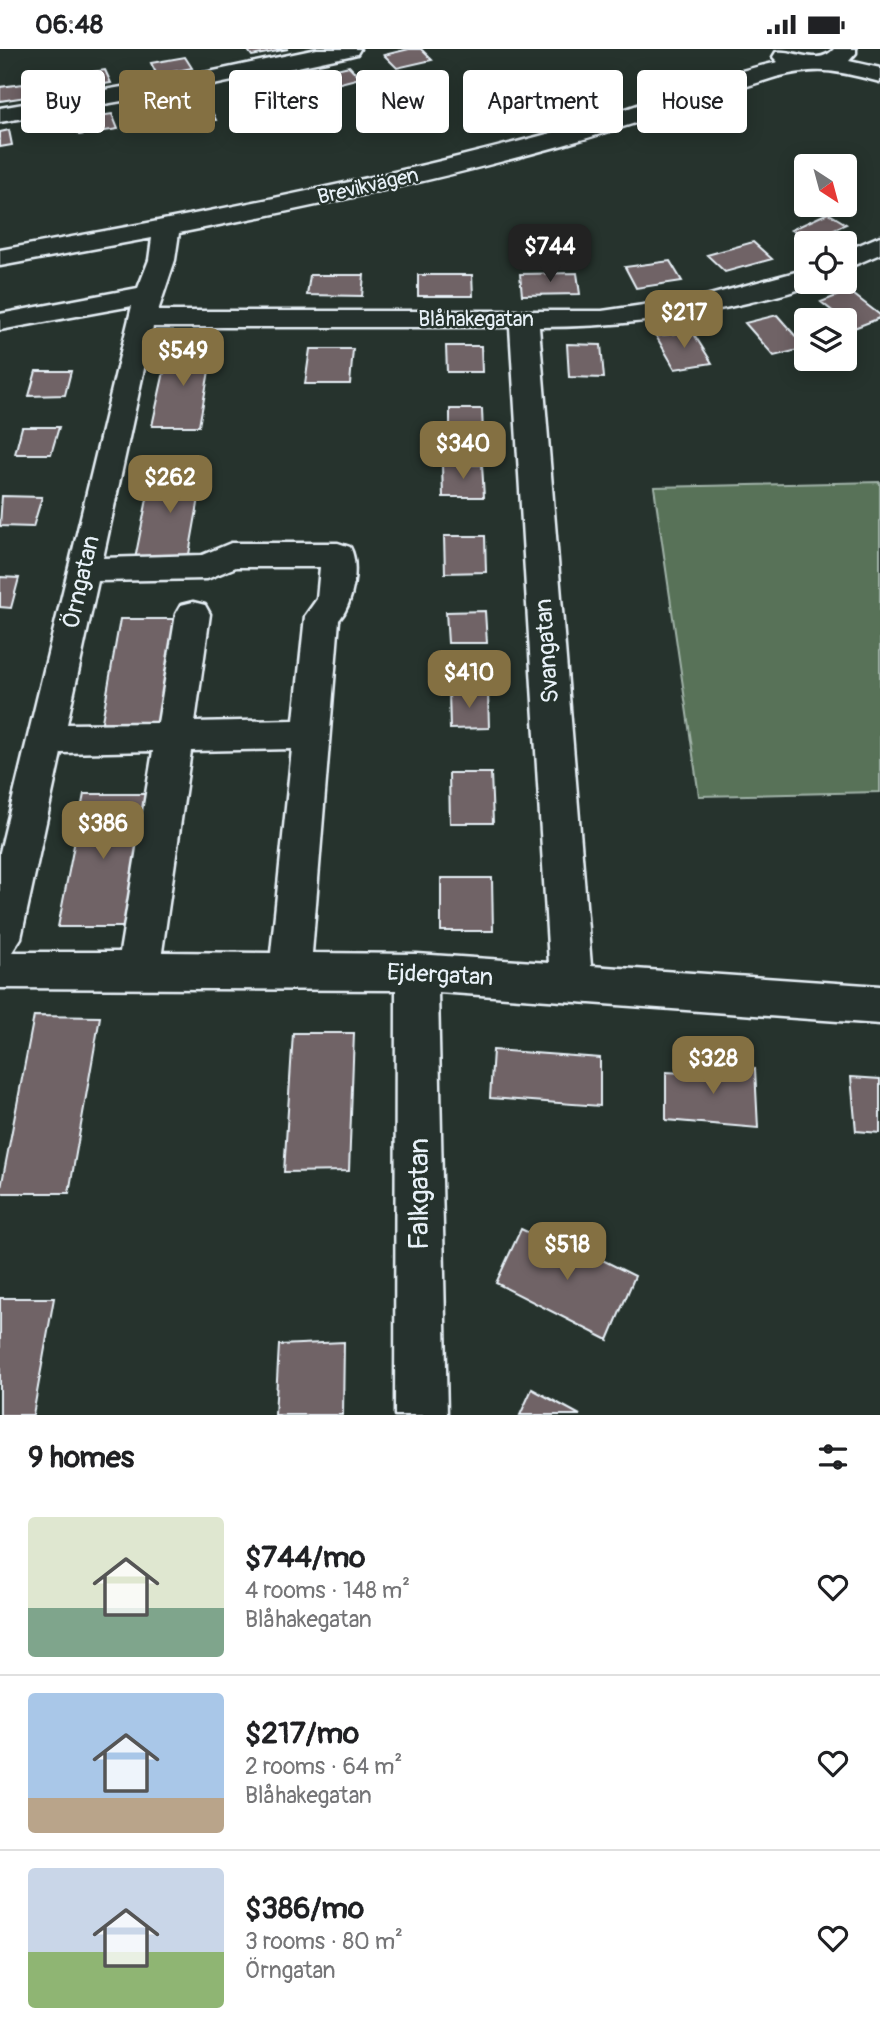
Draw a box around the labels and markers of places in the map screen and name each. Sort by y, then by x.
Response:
pin: $744 [509,225,591,284]
pin: $217 [643,291,725,350]
pin: $549 [142,329,224,388]
pin: $340 [422,421,504,481]
pin: $262 [129,455,211,515]
pin: $410 [428,651,510,710]
pin: $386 [62,801,144,861]
pin: $328 [672,1037,754,1096]
pin: $518 [526,1223,608,1282]

